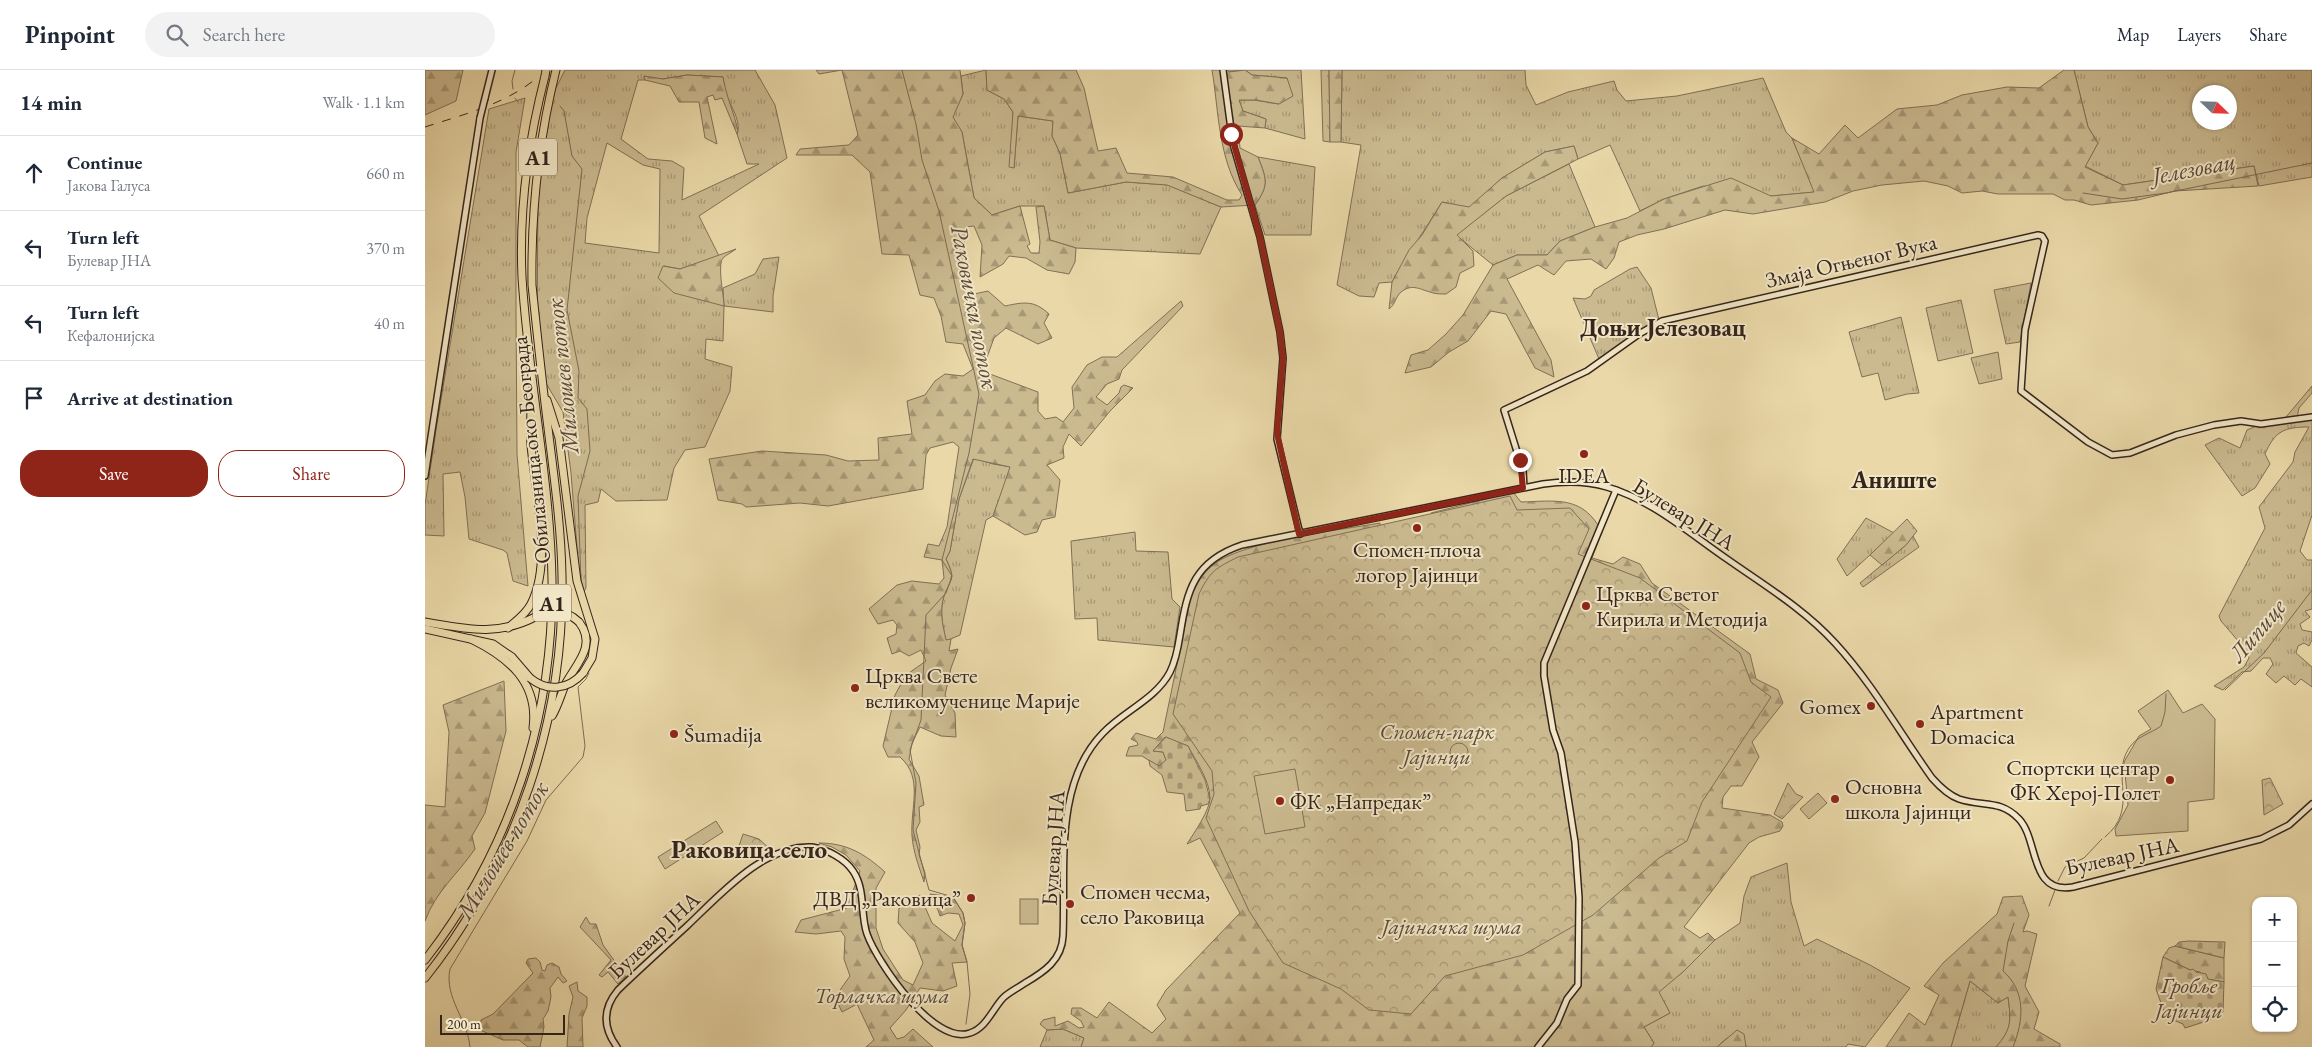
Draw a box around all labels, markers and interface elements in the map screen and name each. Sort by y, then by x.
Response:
search box [145,12,495,57]
text: Pinpoint [25,19,115,50]
icon: search [163,21,191,49]
text: Search here [203,22,285,47]
text: Map [2117,23,2149,46]
text: Layers [2177,23,2221,46]
text: Share [2249,23,2287,46]
north arrow [2192,85,2237,130]
text: 14 min [20,89,82,116]
text: Walk · 1.1 km [322,92,405,113]
route start [1220,123,1243,146]
road number: A1 [519,138,557,175]
water label: Јелезовац [2145,145,2238,192]
text: Continue [67,150,142,175]
icon: ahead [20,159,48,187]
text: 660 m [366,163,405,184]
text: Јакова Галуса [67,175,150,196]
water label: Раковички поток [944,222,1006,392]
text: Turn left [67,225,139,250]
street label: Змаја Огњеног Вука [1762,227,1940,295]
icon: left [20,234,48,262]
text: 370 m [366,238,405,259]
text: Булевар ЈНА [67,250,151,271]
water label: Милошев поток [538,296,586,457]
text: Turn left [67,300,139,325]
icon: left [20,309,48,337]
district label: Доњи Јелезовац [1580,312,1746,343]
text: 40 m [374,313,405,334]
text: Кефалонијска [67,325,155,346]
street label: Обилазница око Београда [505,335,557,565]
icon: arrive [20,384,48,412]
text: Arrive at destination [67,386,233,411]
marker: IDEA [1578,448,1590,460]
route end [1509,449,1532,472]
button: Save [20,450,208,497]
button: Share [218,450,405,497]
place label: IDEA [1558,461,1611,490]
district label: Аниште [1850,464,1937,495]
street label: Булевар ЈНА [1627,471,1741,557]
marker: Спомен-плоча логор Јајинци [1411,522,1423,534]
place label: Спомен-плоча логор Јајинци [1353,535,1481,589]
place label: Црква Светог Кирила и Методија [1596,579,1768,633]
road number: A1 [533,584,571,622]
water label: Липице [2221,591,2293,669]
marker: Црква Светог Кирила и Методија [1580,600,1592,612]
place label: Црква Свете великомученице Марије [865,661,1080,715]
marker: Црква Свете великомученице Марије [849,682,861,694]
place label: Gomex [1799,692,1862,721]
place label: Apartment Domacica [1929,697,2024,751]
marker: Gomex [1865,700,1877,712]
park label: Спомен-парк Јајинци [1380,717,1495,771]
marker: Apartment Domacica [1914,718,1926,730]
place label: Šumadija [684,720,762,749]
marker: Šumadija [668,728,680,740]
place label: Спортски центар ФК Херој-Полет [2006,753,2160,807]
place label: Основна школа Јајинци [1845,772,1972,826]
marker: Спортски центар ФК Херој-Полет [2164,774,2176,786]
water label: Милошев поток [447,775,556,927]
place label: ФК „Напредак” [1290,787,1431,816]
street label: Булевар ЈНА [1035,789,1072,907]
marker: Основна школа Јајинци [1829,793,1841,805]
marker: ФК „Напредак” [1274,795,1286,807]
street label: Булевар ЈНА [2062,830,2182,882]
district label: Раковица село [671,833,827,865]
place label: Спомен чесма, село Раковица [1080,877,1210,931]
street label: Булевар ЈНА [602,884,707,985]
place label: ДВД „Раковица” [813,884,961,913]
marker: ДВД „Раковица” [965,892,977,904]
map controls [2252,897,2297,1032]
button: + [2252,897,2297,942]
marker: Спомен чесма, село Раковица [1064,898,1076,910]
park label: Јајиначка шума [1377,912,1522,941]
button: − [2252,942,2297,987]
park label: Гробље Јајинци [2150,971,2223,1025]
park label: Торлачка шума [814,981,950,1010]
button: locate [2252,987,2297,1032]
scale bar [440,1012,565,1035]
text: 200 m [447,1015,481,1033]

